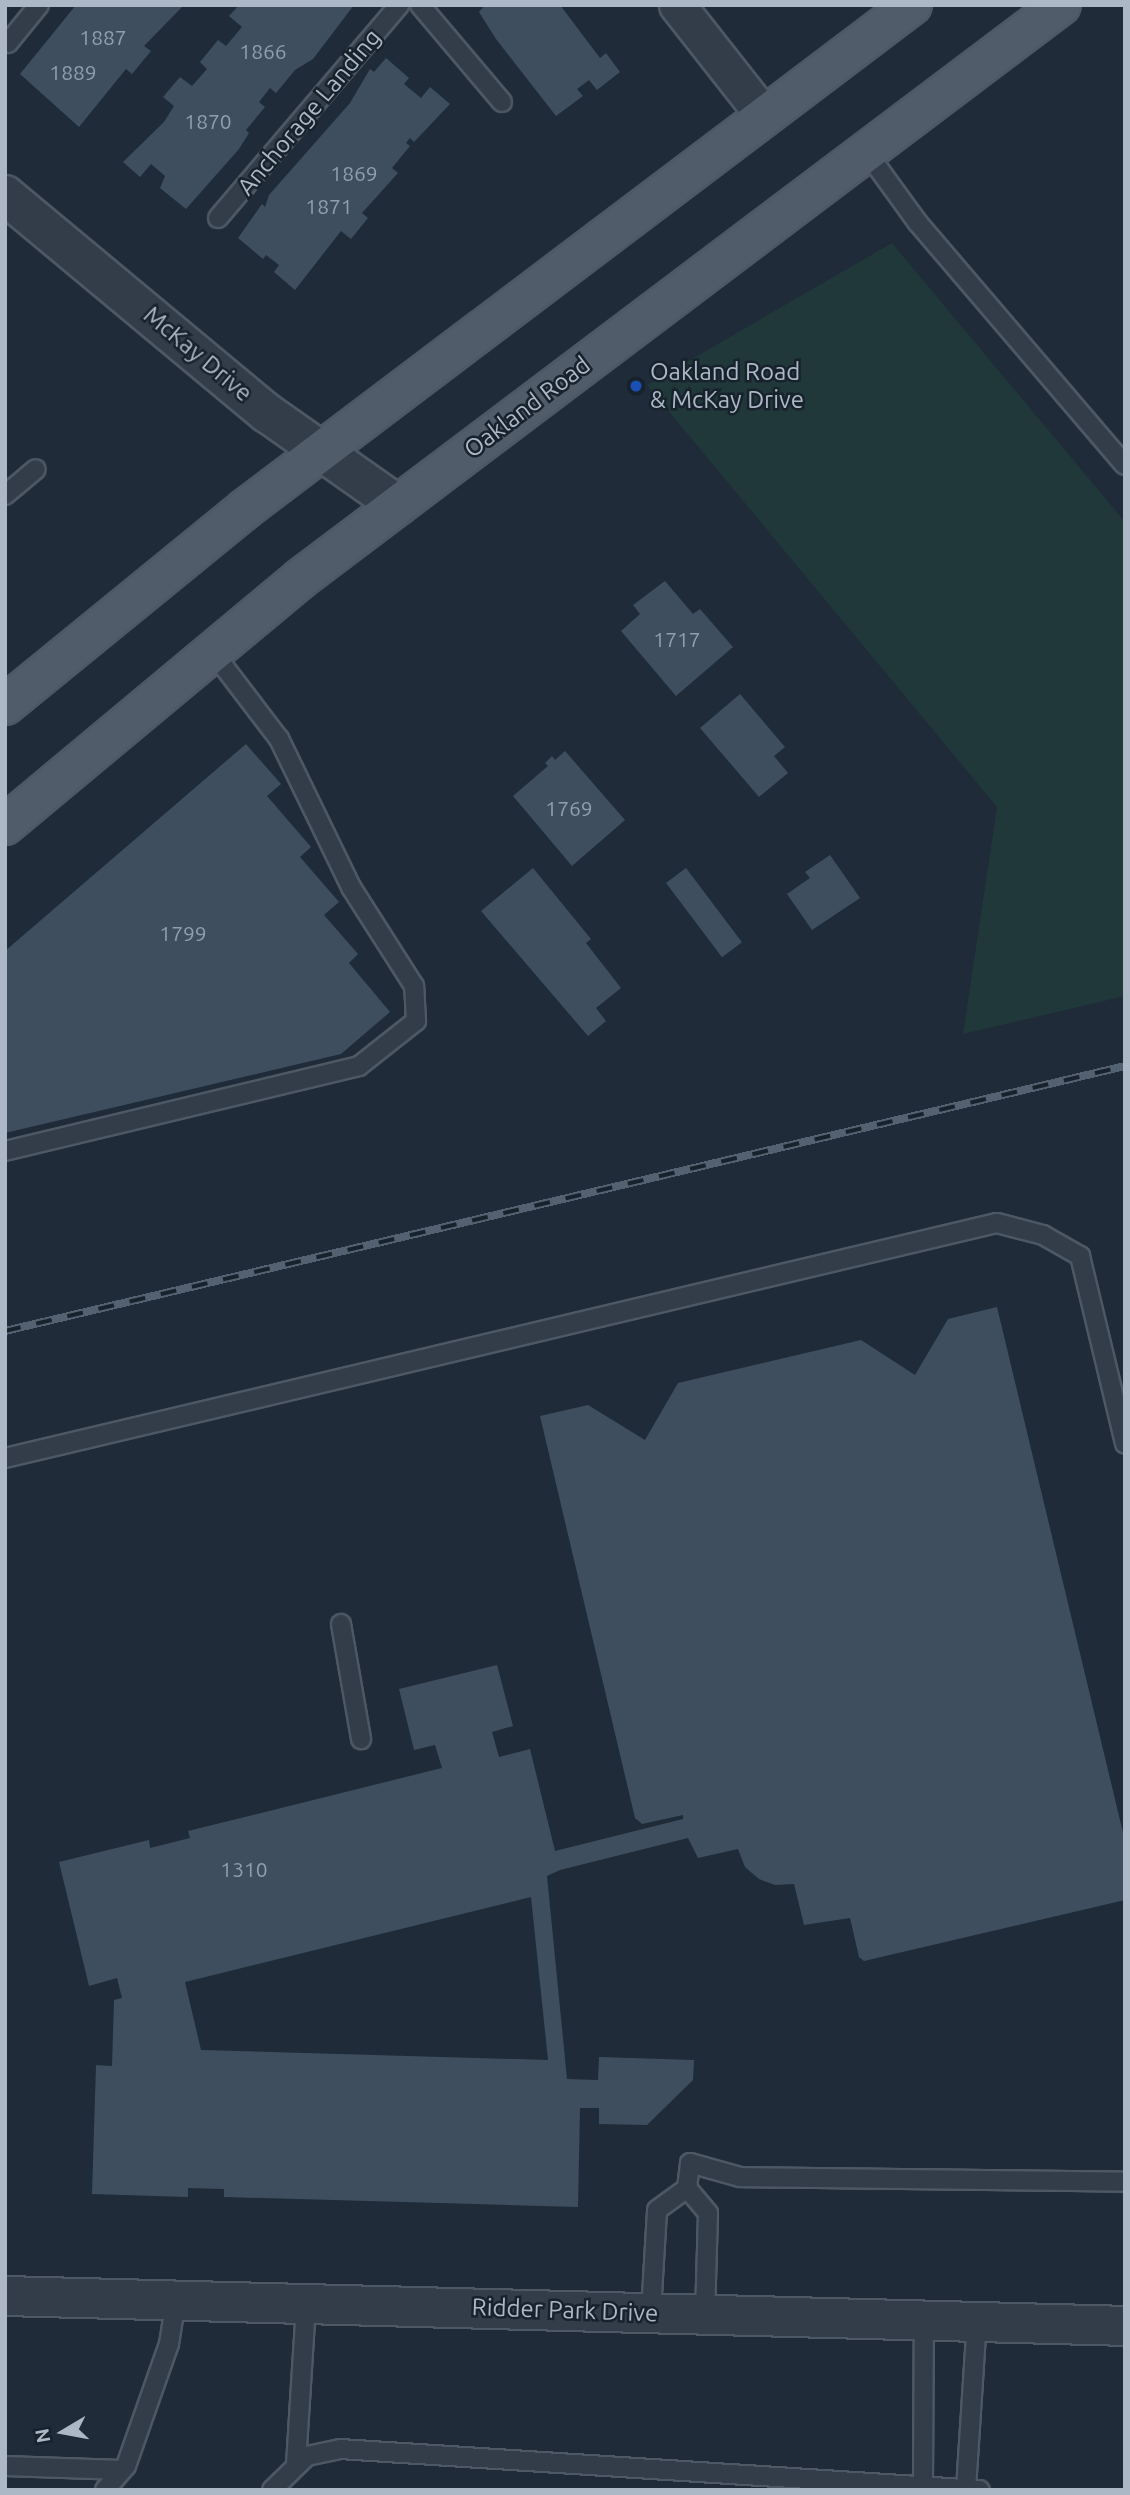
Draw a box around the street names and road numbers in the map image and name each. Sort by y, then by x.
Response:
street label: Anchorage Landing [231,23,387,201]
street label: McKay Drive [138,300,258,408]
street label: Oakland Road [458,350,596,464]
street label: Ridder Park Drive [471,2292,659,2328]

